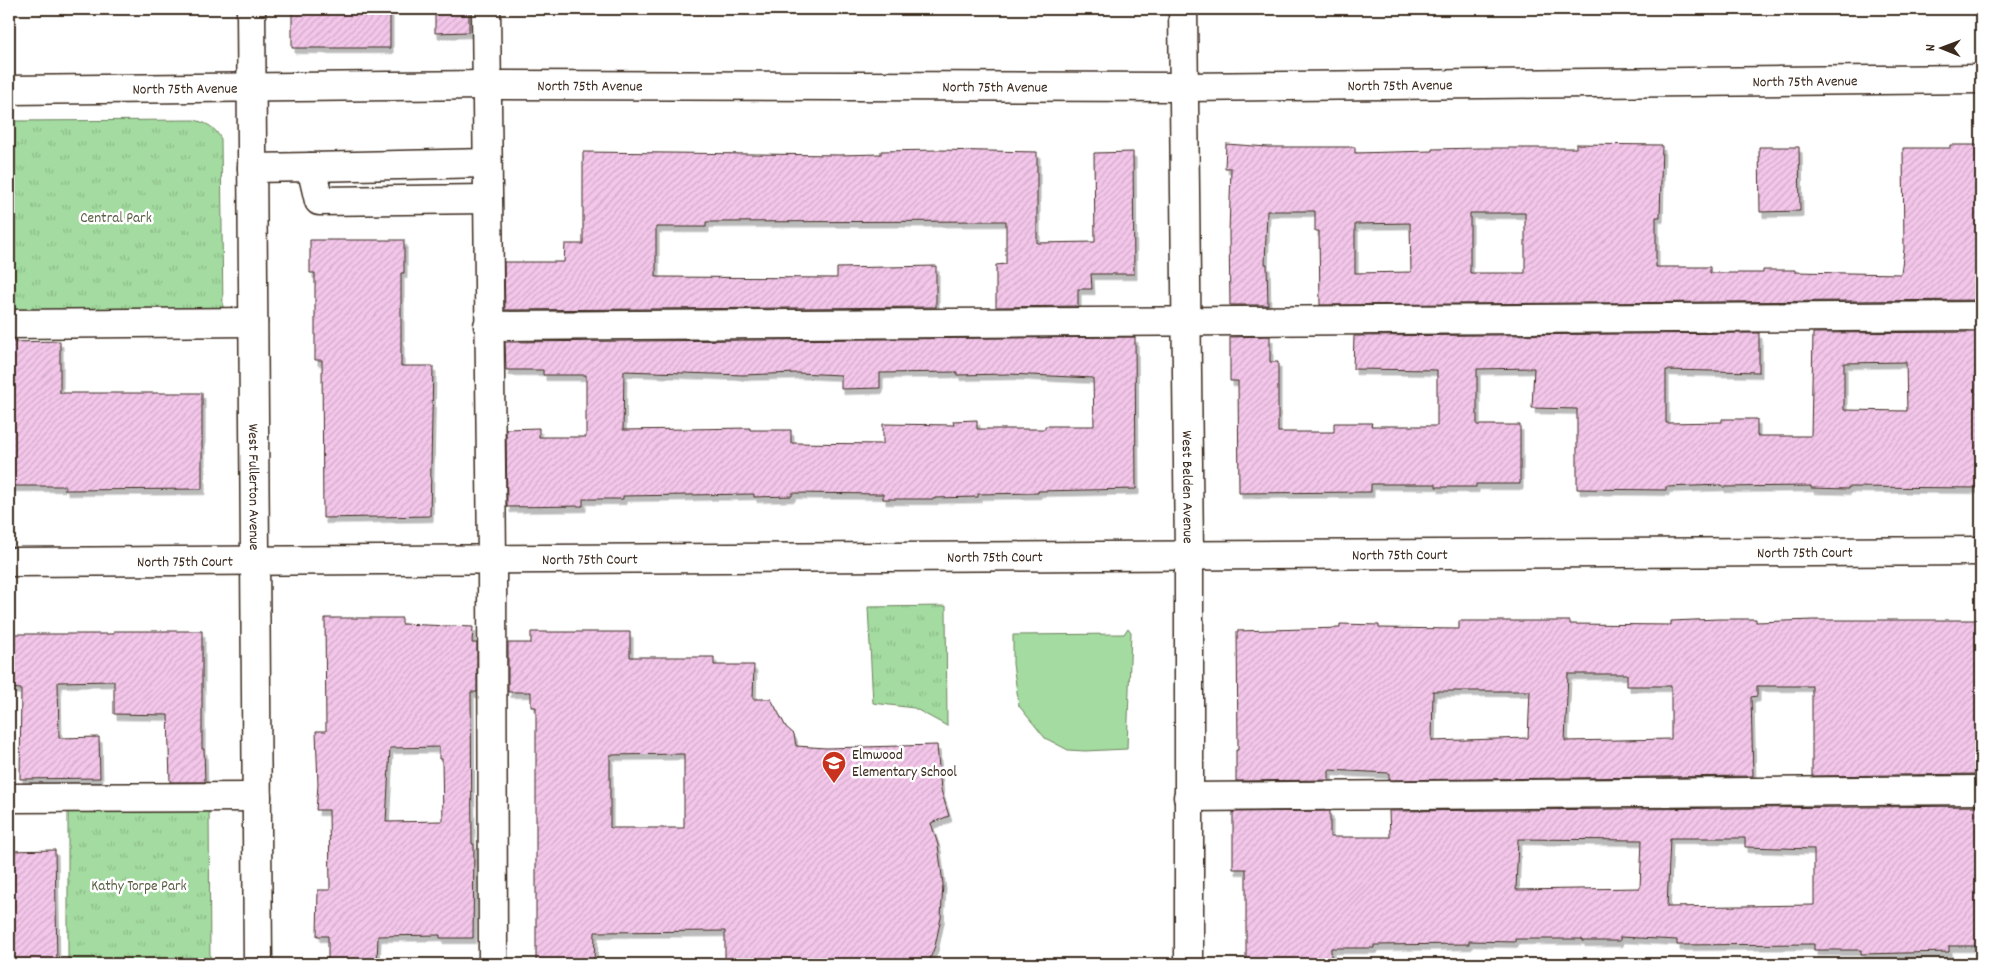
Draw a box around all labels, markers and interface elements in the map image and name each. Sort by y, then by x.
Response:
north arrow [1918,22,1968,72]
text: N [1921,44,1941,51]
street label: North 75th Avenue [1752,71,1858,94]
street label: North 75th Avenue [1347,75,1453,98]
street label: North 75th Avenue [537,76,643,98]
street label: North 75th Avenue [942,77,1048,100]
street label: North 75th Avenue [132,79,238,102]
park label: Central Park [80,208,152,230]
street label: West Fullerton Avenue [241,424,264,551]
street label: West Belden Avenue [1175,430,1198,544]
street label: North 75th Court [1757,543,1853,565]
street label: North 75th Court [1352,545,1448,568]
street label: North 75th Court [947,547,1043,570]
street label: North 75th Court [542,549,638,572]
street label: North 75th Court [137,552,233,574]
place label: Elmwood Elementary School [852,745,957,784]
school or university icon: Elmwood Elementary School [821,750,847,784]
park label: Kathy Torpe Park [91,876,187,898]

